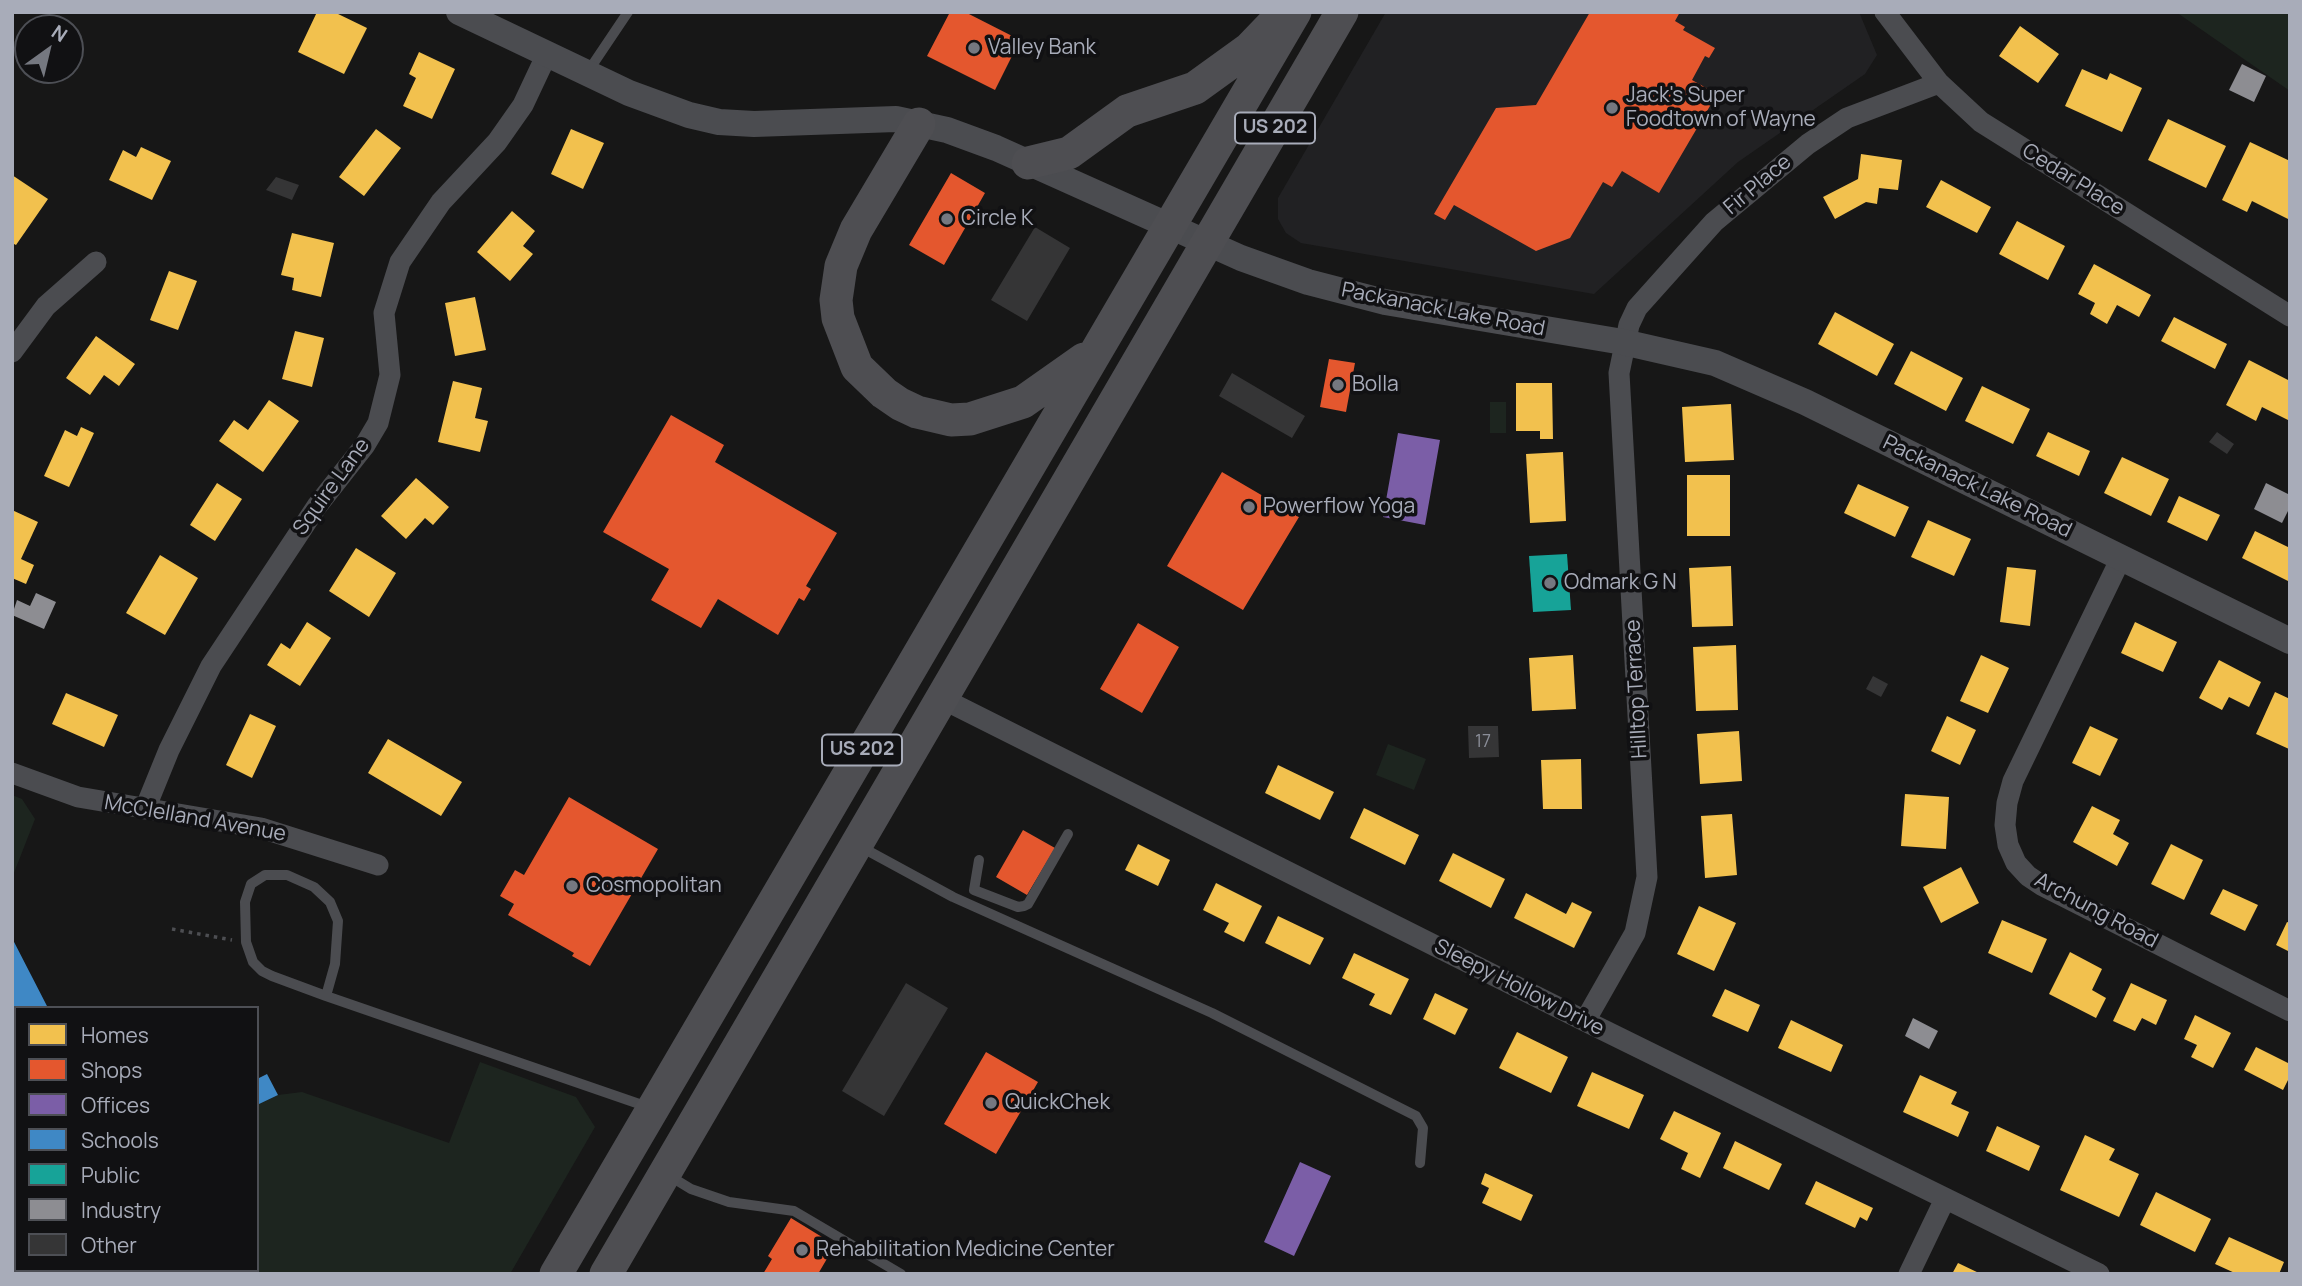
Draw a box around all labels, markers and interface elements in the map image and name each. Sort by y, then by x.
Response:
north arrow [14,14,84,84]
text: N [47,19,73,48]
place label: Valley Bank [988,35,1096,61]
marker: Valley Bank [966,40,982,56]
place label: Jack's Super Foodtown of Wayne [1626,83,1816,133]
marker: Jack's Super Foodtown of Wayne [1604,100,1620,116]
road number: US 202 [1235,112,1315,144]
street label: Cedar Place [2017,139,2129,221]
street label: Fir Place [1719,150,1797,220]
place label: Circle K [961,206,1033,232]
marker: Circle K [939,211,955,227]
street label: Packanack Lake Road [1339,278,1547,342]
place label: Bolla [1352,372,1399,398]
marker: Bolla [1330,377,1346,393]
street label: Packanack Lake Road [1879,430,2075,544]
street label: Squire Lane [288,434,376,540]
place label: Powerflow Yoga [1263,494,1415,520]
marker: Powerflow Yoga [1241,499,1257,515]
place label: Odmark G N [1564,570,1677,596]
marker: Odmark G N [1542,575,1558,591]
street label: Hilltop Terrace [1621,619,1653,759]
house number: 17 [1475,731,1491,753]
road number: US 202 [822,734,902,765]
street label: McClelland Avenue [102,791,288,847]
street label: Archung Road [2030,868,2162,954]
place label: Cosmopolitan [586,873,722,899]
marker: Cosmopolitan [564,878,580,894]
street label: Sleepy Hollow Drive [1430,934,1608,1042]
legend [14,1006,259,1272]
text: Homes [81,1021,149,1049]
text: Shops [81,1056,142,1084]
place label: QuickChek [1005,1090,1110,1116]
text: Offices [81,1091,150,1119]
marker: QuickChek [983,1095,999,1111]
text: Schools [81,1126,159,1154]
text: Public [81,1161,140,1189]
text: Industry [81,1196,161,1224]
text: Other [81,1231,137,1259]
place label: Rehabilitation Medicine Center [816,1237,1115,1263]
marker: Rehabilitation Medicine Center [794,1242,810,1258]

